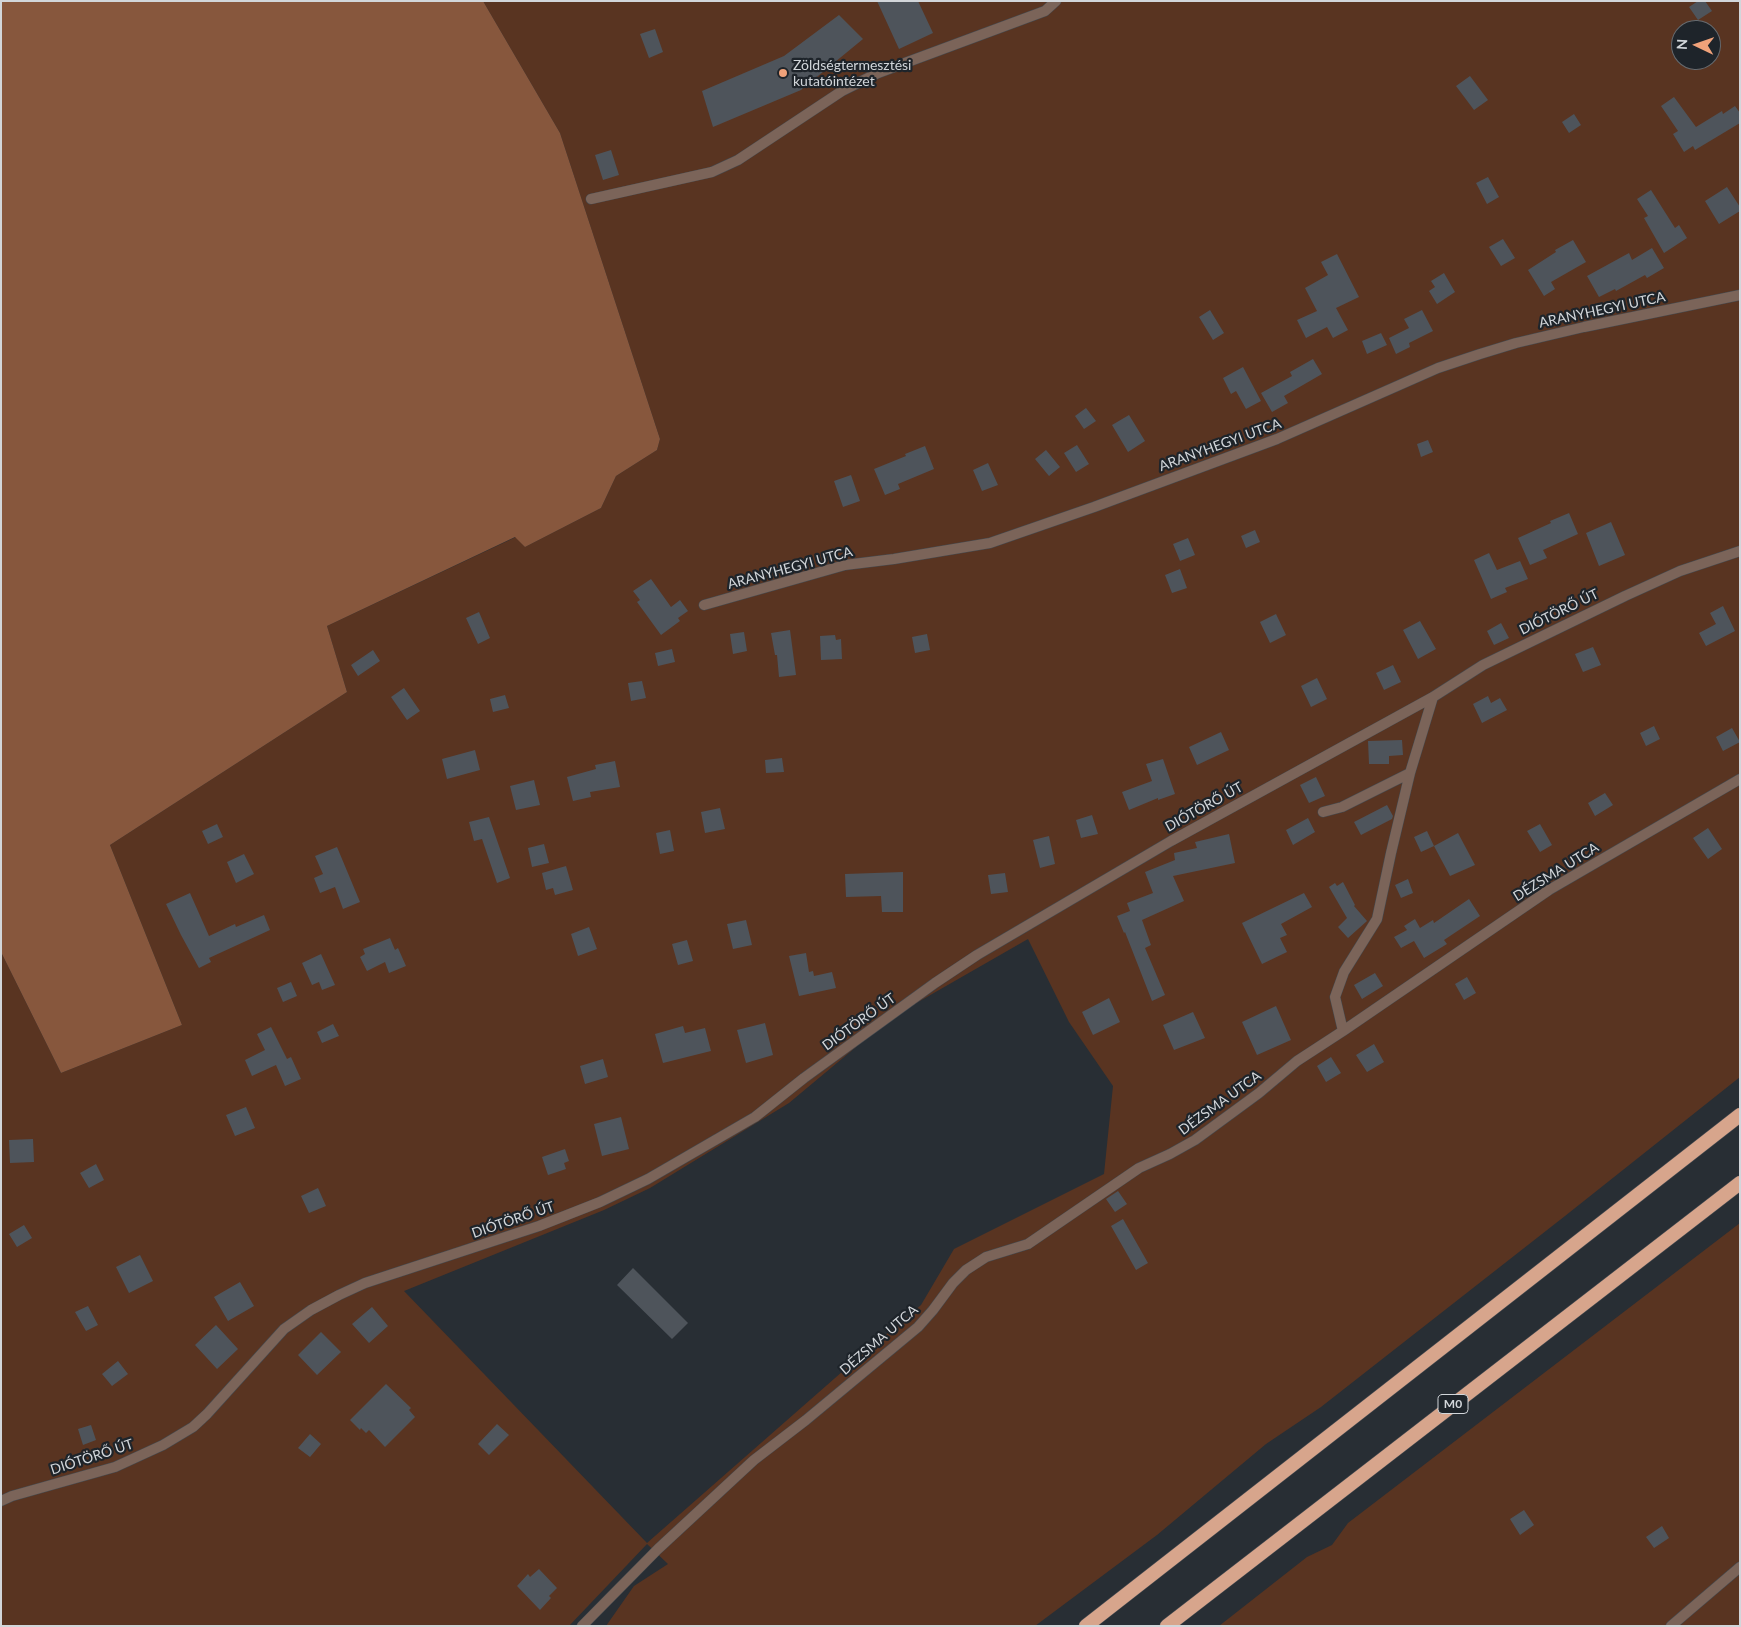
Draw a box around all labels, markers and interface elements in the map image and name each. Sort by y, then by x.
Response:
north arrow [1671,20,1721,70]
text: N [1673,38,1690,50]
place label: Zöldségtermesztési kutatóintézet [793,57,911,90]
marker: Zöldségtermesztési kutatóintézet [777,67,789,79]
street label: ARANYHEGYI UTCA [1537,288,1667,332]
street label: ARANYHEGYI UTCA [1157,415,1283,475]
street label: ARANYHEGYI UTCA [726,543,854,593]
street label: DIÓTÖRŐ ÚT [1516,586,1602,638]
street label: DIÓTÖRŐ ÚT [1162,779,1246,835]
street label: DÉZSMA UTCA [1510,839,1602,905]
street label: DIÓTÖRŐ ÚT [819,990,899,1054]
street label: DÉZSMA UTCA [1176,1067,1264,1139]
street label: DIÓTÖRŐ ÚT [469,1198,557,1242]
street label: DÉZSMA UTCA [837,1302,921,1378]
road number: M0 [1438,1395,1468,1414]
street label: DIÓTÖRŐ ÚT [48,1436,136,1478]

